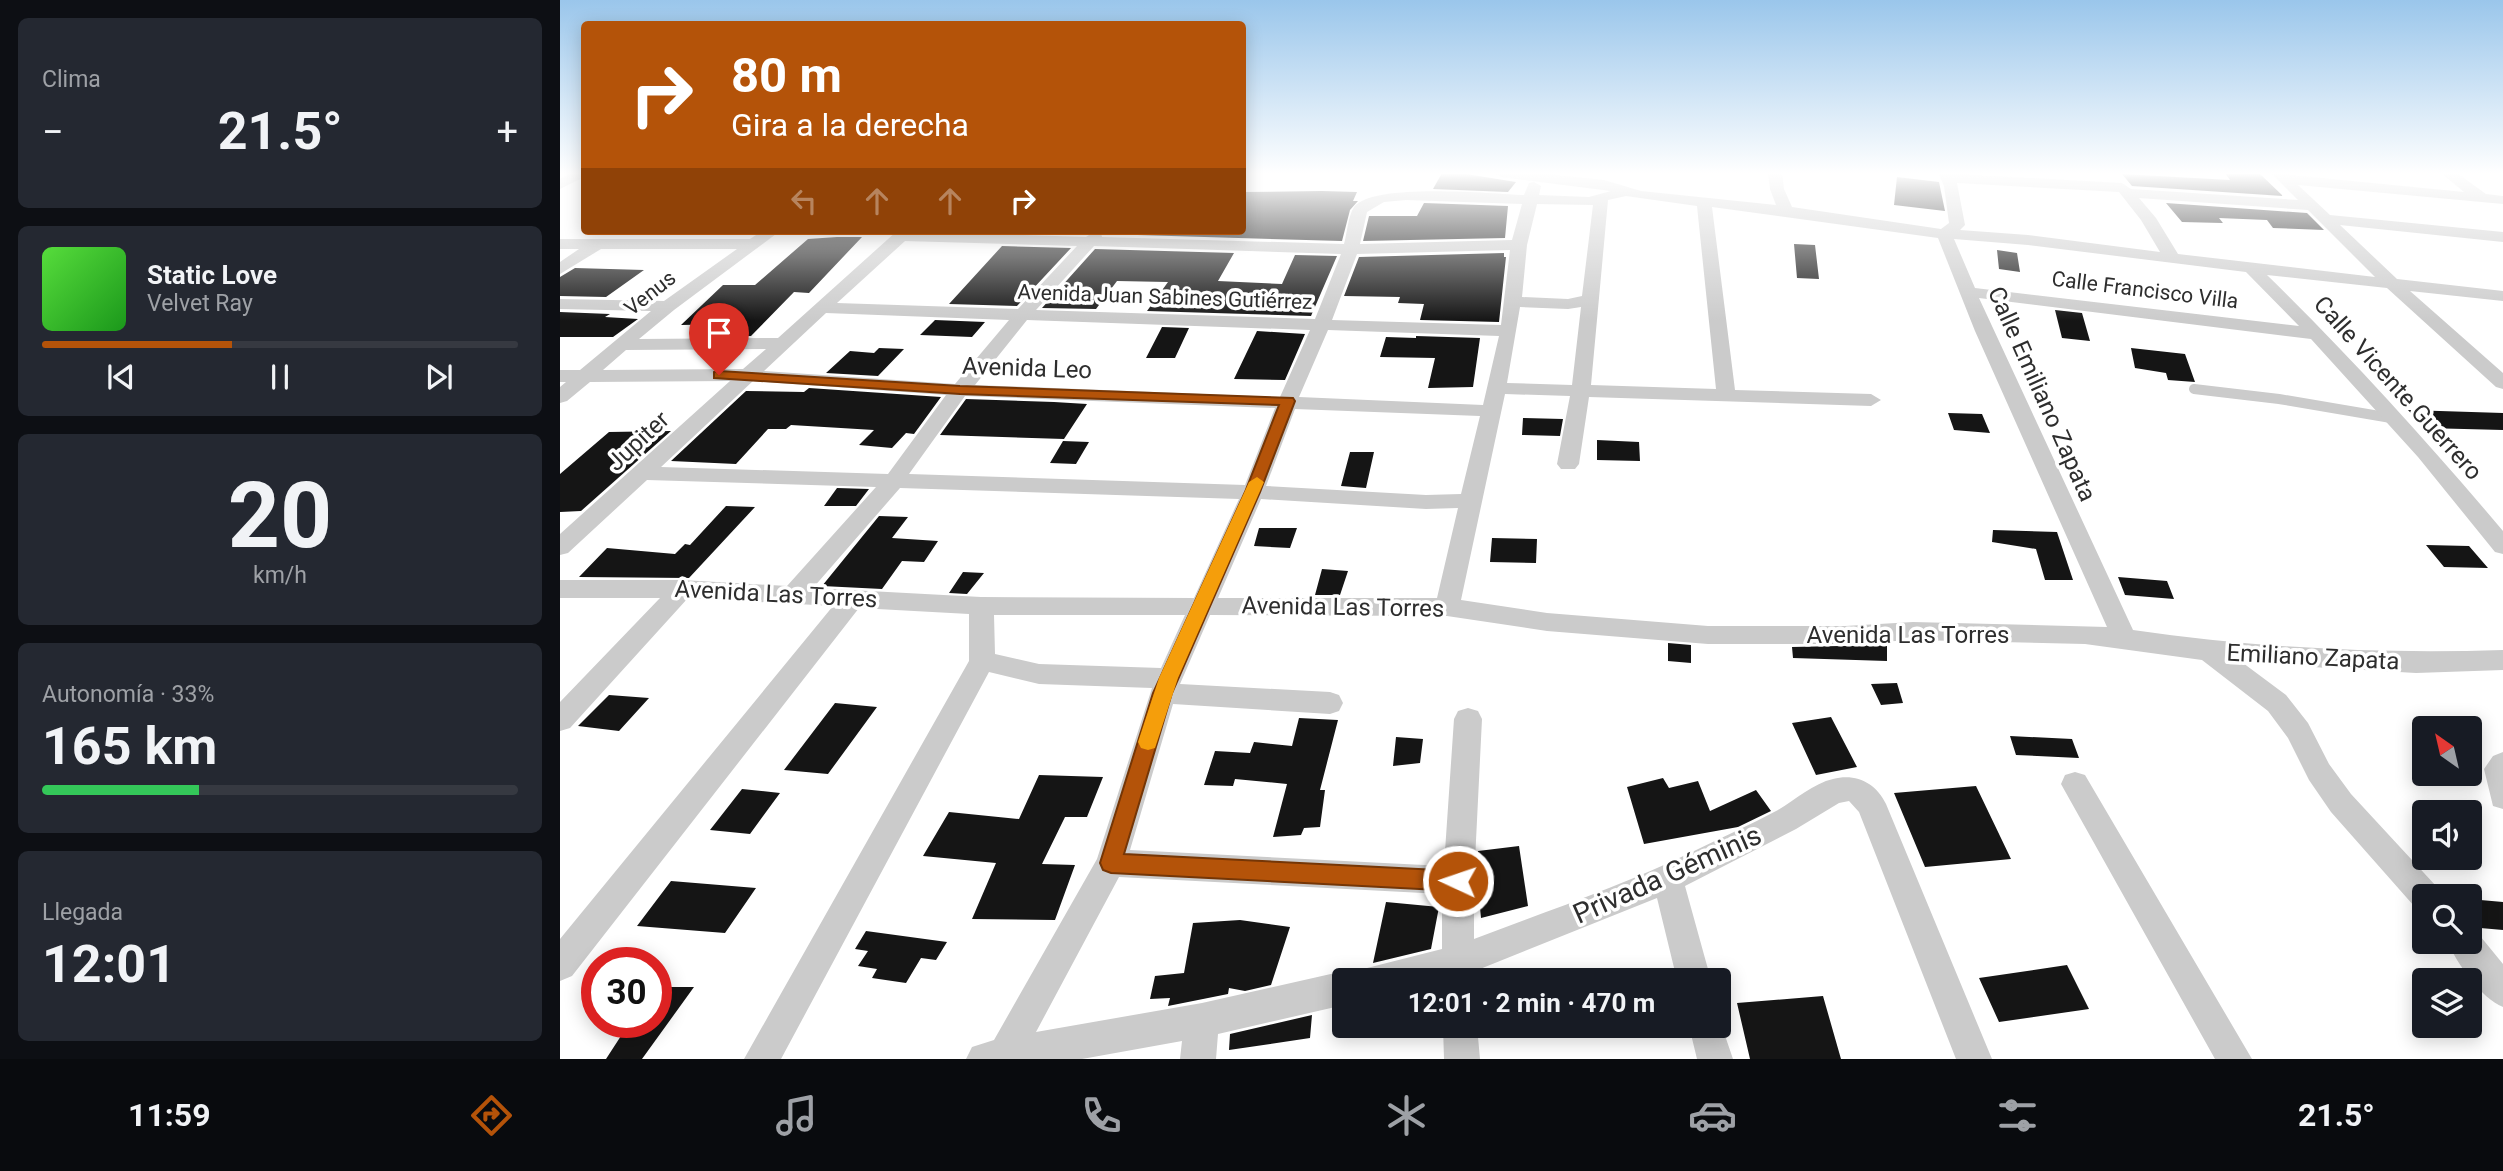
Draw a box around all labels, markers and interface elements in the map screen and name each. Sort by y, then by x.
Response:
text: 80 m [731,47,842,104]
icon: right [616,49,707,140]
text: Clima [42,66,101,93]
text: 21.5° [218,101,343,162]
text: Gira a la derecha [731,106,969,144]
text: − [42,110,64,154]
text: + [496,110,518,154]
icon: left [785,182,823,220]
icon: ahead [858,182,896,220]
icon: ahead [931,182,969,220]
icon: right [1004,182,1042,220]
text: Static Love [147,260,277,290]
street label: Venus [620,266,680,320]
street label: Calle Francisco Villa [2050,267,2240,313]
street label: Avenida Juan Sabines Gutiérrez [1017,280,1313,314]
street label: Calle Emiliano Zapata [1982,282,2102,506]
text: Velvet Ray [147,290,253,317]
street label: Calle Vicente Guerrero [2308,290,2488,486]
pin [689,303,749,375]
icon: arrive [700,314,738,352]
street label: Avenida Leo [961,352,1093,384]
icon: previous [102,358,140,396]
icon: pause [261,358,299,396]
icon: next [420,358,458,396]
street label: Jupiter [601,405,675,477]
text: 20 [228,463,332,569]
text: km/h [253,562,307,589]
street label: Avenida Las Torres [674,575,878,613]
street label: Avenida Las Torres [1241,591,1445,623]
street label: Avenida Las Torres [1807,621,2009,649]
street label: Emiliano Zapata [2226,638,2400,676]
text: Autonomía · 33% [42,681,214,708]
text: 165 km [42,716,217,777]
north arrow [2412,716,2482,786]
map controls [2412,716,2482,1038]
button: sound [2412,800,2482,870]
street label: Privada Géminis [1568,818,1766,931]
position arrow [1421,844,1495,918]
button: search [2412,884,2482,954]
text: Llegada [42,899,123,926]
text: 12:01 [42,934,176,995]
speed limit sign: 30 [581,947,672,1038]
button: layers [2412,968,2482,1038]
text: 12:01 · 2 min · 470 m [1408,988,1655,1018]
icon: directions [467,1091,516,1140]
icon: music [772,1091,821,1140]
icon: phone [1077,1091,1126,1140]
icon: climate [1382,1091,1431,1140]
icon: car [1688,1091,1737,1140]
icon: filters [1993,1091,2042,1140]
text: 11:59 [128,1096,211,1134]
text: 21.5° [2298,1096,2375,1134]

